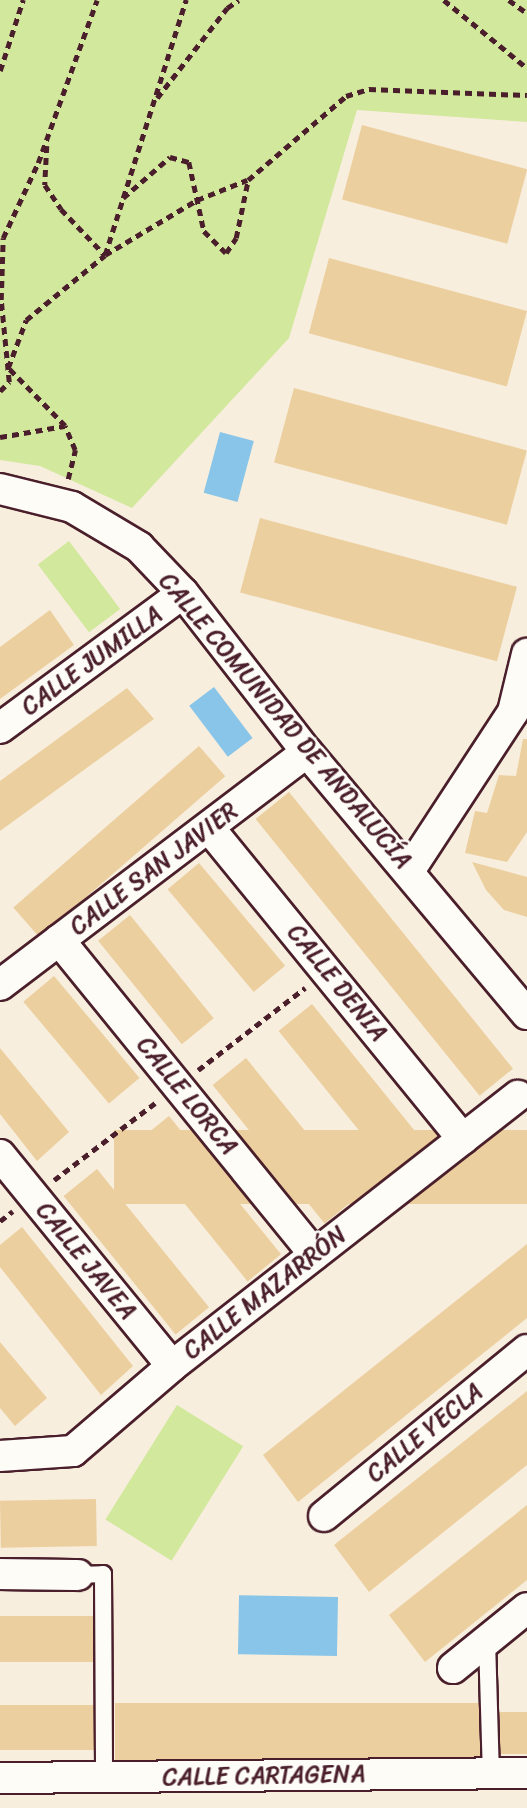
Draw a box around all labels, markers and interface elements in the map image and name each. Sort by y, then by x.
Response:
street label: CALLE COMUNIDAD DE ANDALUCÍA [153,567,417,875]
street label: CALLE JUMILLA [17,601,167,721]
street label: CALLE SAN JAVIER [64,797,244,941]
street label: CALLE DENIA [282,920,392,1046]
street label: CALLE LORCA [131,1031,243,1161]
street label: CALLE JAVEA [30,1197,142,1325]
street label: CALLE MAZARRÓN [178,1221,352,1365]
street label: CALLE YECLA [362,1378,488,1488]
street label: CALLE CARTAGENA [162,1760,366,1792]

